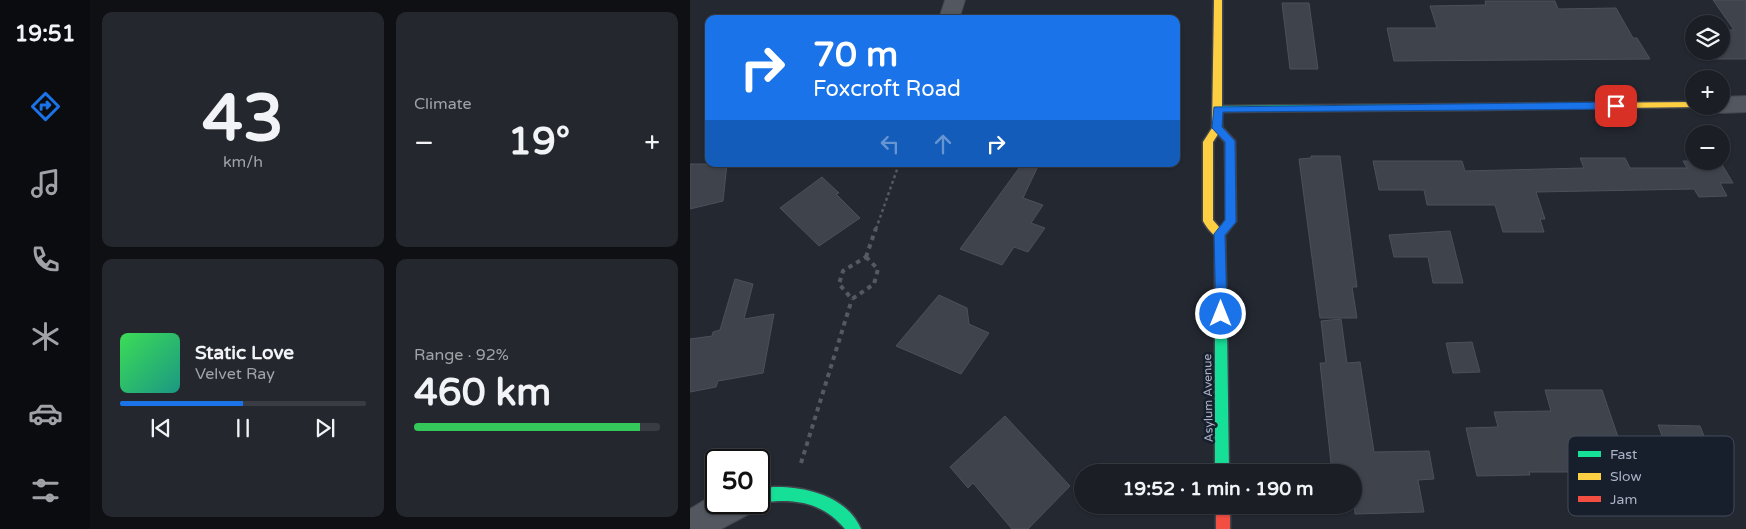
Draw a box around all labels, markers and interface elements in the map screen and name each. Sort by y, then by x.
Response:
map controls [1685,15,1730,170]
button: layers [1685,15,1730,60]
text: 19:51 [15,21,75,47]
text: 70 m [813,34,898,76]
icon: right [730,35,795,100]
button: + [1685,70,1730,115]
text: Foxcroft Road [813,76,961,102]
text: 43 [202,80,284,159]
pin [1595,85,1637,127]
icon: directions [28,89,63,124]
icon: arrive [1602,92,1630,120]
text: Climate [414,94,472,114]
text: 19° [508,119,570,165]
button: − [1685,125,1730,170]
text: − [414,126,434,160]
text: + [644,126,660,160]
icon: left [876,130,904,158]
icon: ahead [929,130,957,158]
icon: right [982,130,1010,158]
text: km/h [223,152,263,172]
icon: music [28,166,63,201]
icon: phone [28,242,63,277]
position arrow [1194,287,1246,339]
icon: climate [28,319,63,354]
text: Static Love [195,342,294,364]
text: Range · 92% [414,345,509,365]
street label: Asylum Avenue [1200,353,1216,442]
text: Velvet Ray [195,364,275,384]
text: 460 km [414,370,551,416]
icon: car [28,396,63,431]
icon: previous [147,414,175,442]
icon: pause [229,414,257,442]
icon: next [311,414,339,442]
legend [1568,436,1734,516]
text: Fast [1610,446,1638,463]
speed limit sign: 50 [705,449,770,514]
text: Slow [1610,468,1642,485]
icon: filters [28,473,63,508]
text: 19:52 · 1 min · 190 m [1122,478,1314,500]
text: Jam [1610,491,1637,508]

